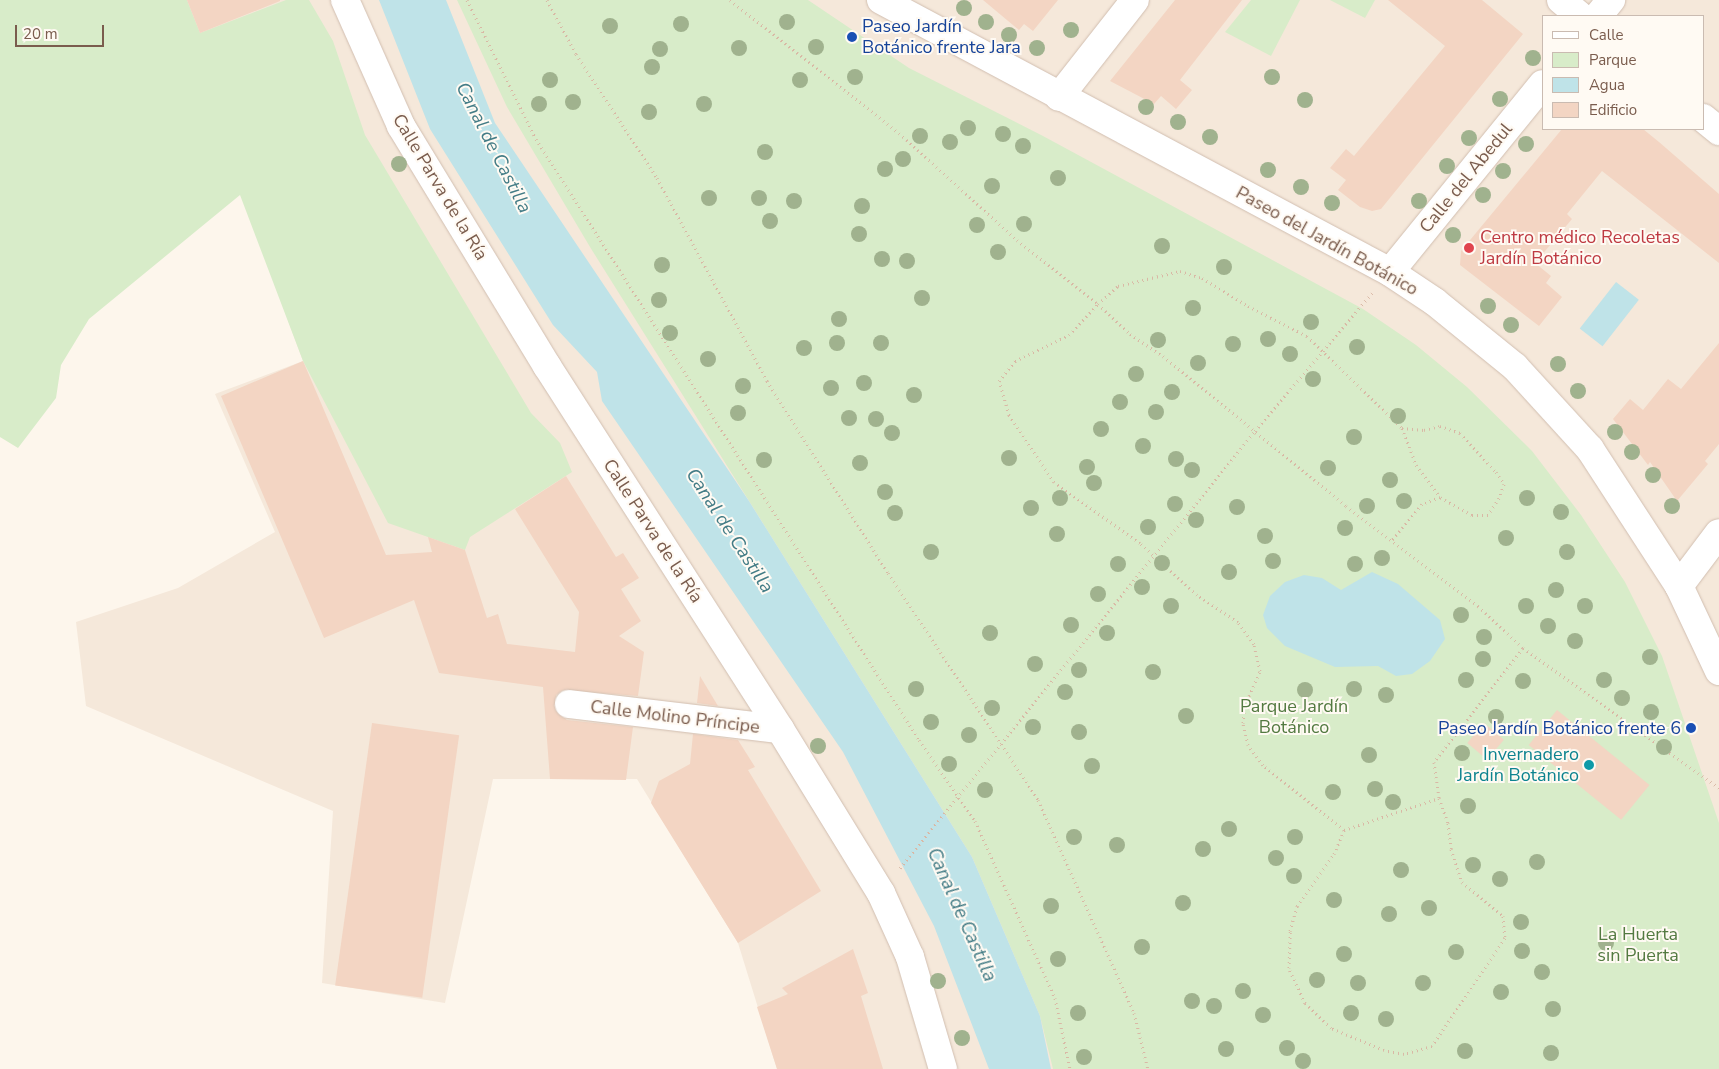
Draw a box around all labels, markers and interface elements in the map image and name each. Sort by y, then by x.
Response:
scale bar [18,15,106,47]
legend [1542,15,1704,130]
place label: Paseo Jardín Botánico frente Jara [862,16,1021,58]
text: 20 m [23,24,58,44]
text: Calle [1589,25,1624,45]
marker: Paseo Jardín Botánico frente Jara [846,31,858,43]
text: Parque [1589,50,1637,70]
text: Agua [1589,75,1625,95]
water label: Canal de Castilla [450,79,536,217]
text: Edificio [1589,100,1637,120]
street label: Calle Parva de la Ría [388,110,492,264]
street label: Calle del Abedul [1415,119,1517,237]
street label: Paseo del Jardín Botánico [1232,182,1422,300]
place label: Centro médico Recoletas Jardín Botánico [1480,227,1680,270]
marker: Centro médico Recoletas Jardín Botánico [1462,241,1476,255]
street label: Calle Parva de la Ría [599,455,707,607]
water label: Canal de Castilla [680,464,778,598]
street label: Calle Molino Príncipe [589,696,761,738]
park label: Parque Jardín Botánico [1240,696,1348,739]
place label: Paseo Jardín Botánico frente 6 [1438,717,1681,739]
marker: Paseo Jardín Botánico frente 6 [1685,722,1697,734]
place label: Invernadero Jardín Botánico [1457,744,1579,786]
marker: Invernadero Jardín Botánico [1583,759,1595,771]
water label: Canal de Castilla [921,845,1001,985]
park label: La Huerta sin Puerta [1597,924,1679,966]

